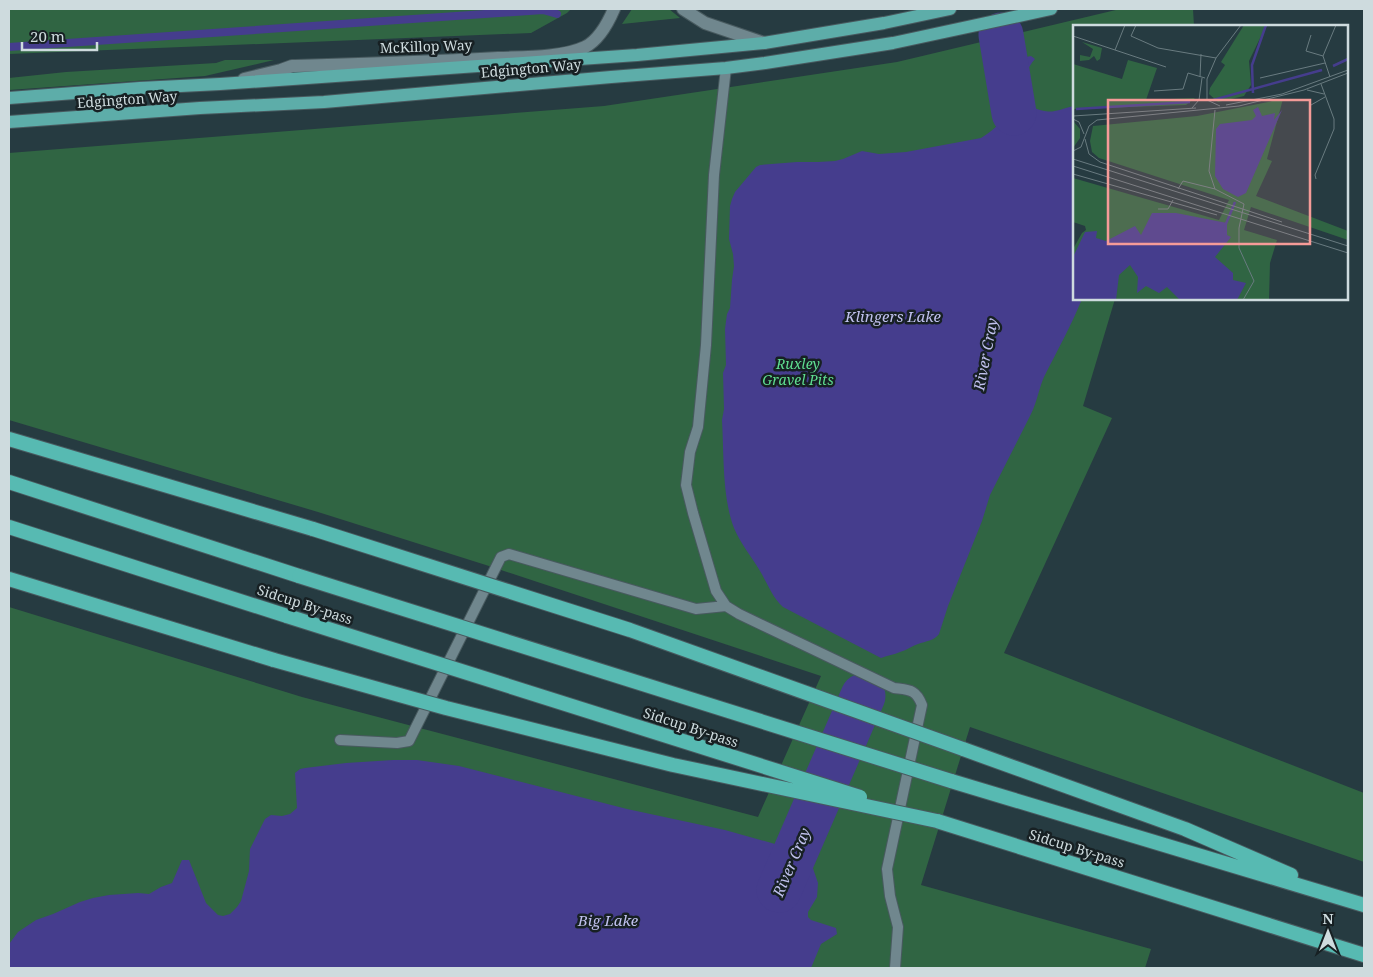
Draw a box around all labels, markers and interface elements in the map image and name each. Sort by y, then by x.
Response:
scale bar [22,20,98,52]
inset map [1073,25,1348,300]
text: 20 m [30,26,65,46]
street label: McKillop Way [379,35,473,57]
street label: Edgington Way [480,54,582,82]
street label: Edgington Way [76,86,178,112]
water label: Klingers Lake [844,306,942,326]
water label: River Cray [968,316,1002,393]
park label: Ruxley Gravel Pits [762,354,834,389]
street label: Sidcup By-pass [255,580,355,628]
street label: Sidcup By-pass [641,703,741,751]
water label: River Cray [767,824,815,901]
street label: Sidcup By-pass [1027,824,1127,872]
north arrow [1303,907,1353,957]
text: N [1322,909,1334,928]
water label: Big Lake [577,910,639,930]

